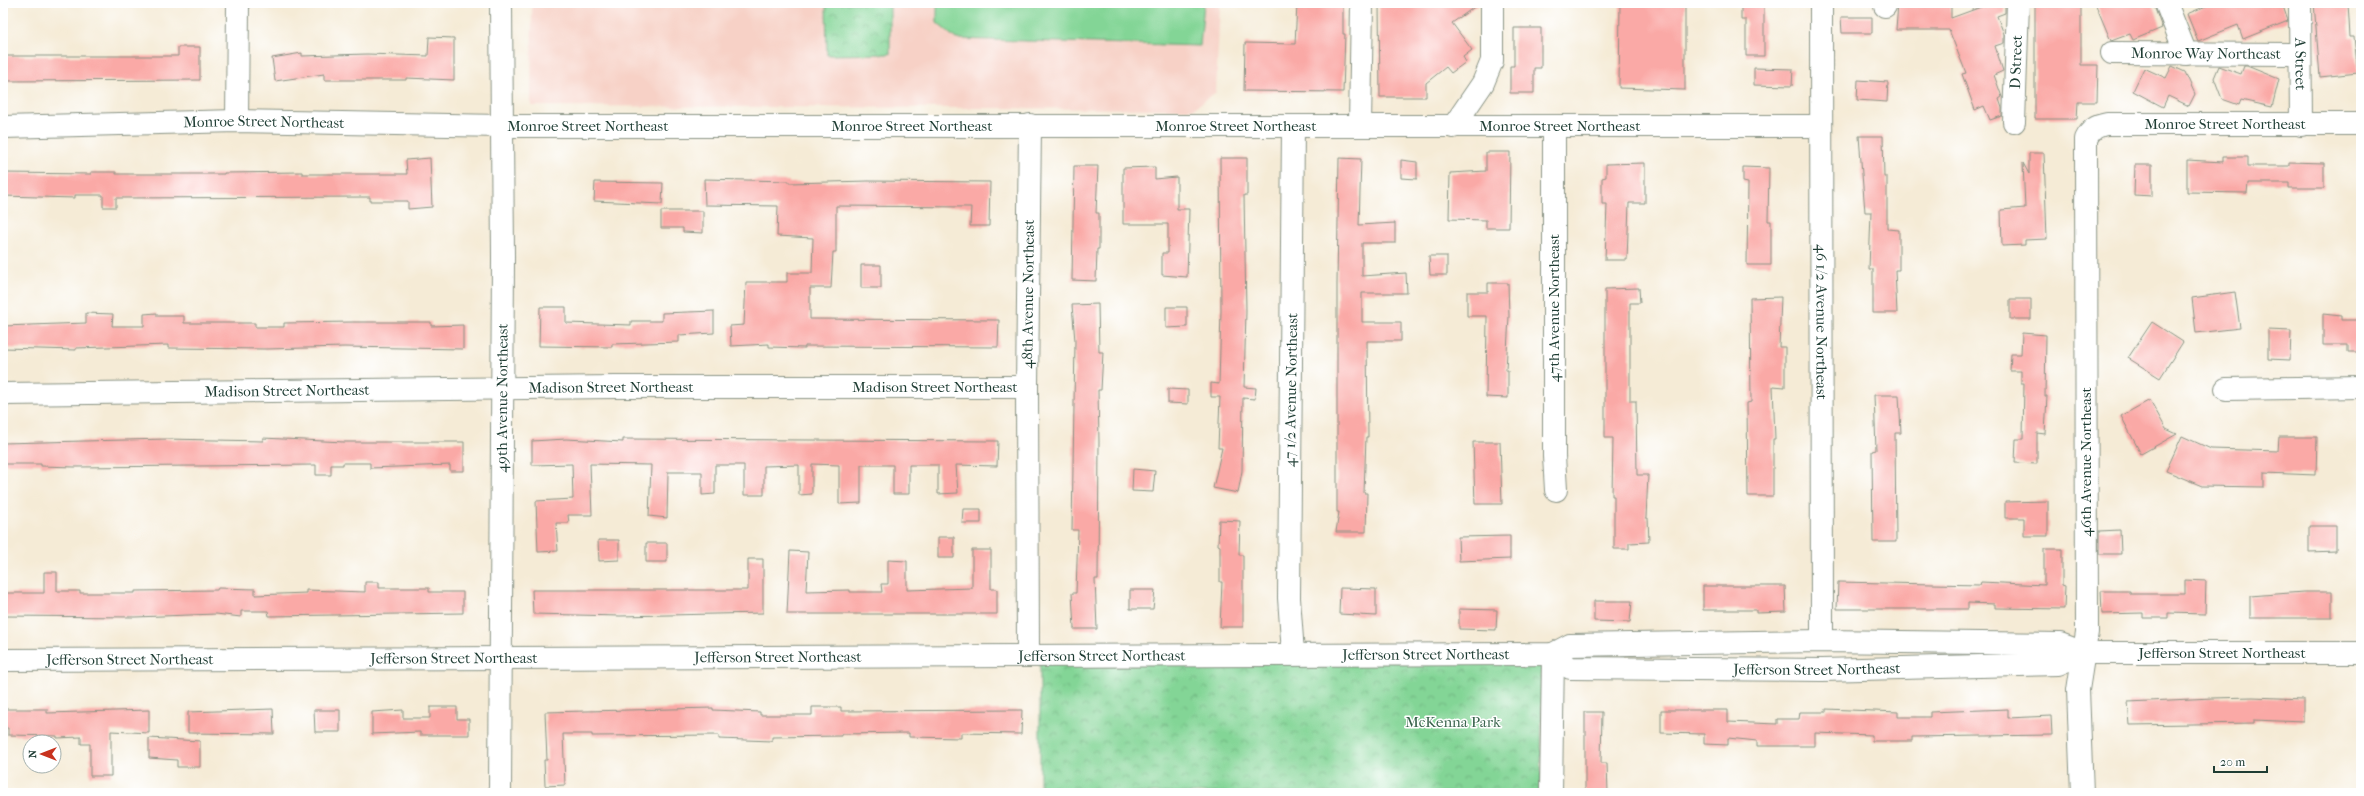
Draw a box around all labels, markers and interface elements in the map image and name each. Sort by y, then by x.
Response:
street label: D Street [2006,34,2026,89]
street label: A Street [2291,37,2310,91]
street label: Monroe Way Northeast [2131,44,2282,63]
street label: Monroe Street Northeast [183,112,345,132]
street label: Monroe Street Northeast [2145,115,2306,133]
street label: Monroe Street Northeast [507,117,669,135]
street label: Monroe Street Northeast [831,117,993,135]
street label: Monroe Street Northeast [1155,117,1317,135]
street label: Monroe Street Northeast [1479,117,1641,135]
street label: 48th Avenue Northeast [1018,219,1038,369]
street label: 47th Avenue Northeast [1545,233,1563,382]
street label: 46 1/2 Avenue Northeast [1812,244,1831,401]
street label: 47 1/2 Avenue Northeast [1281,312,1301,467]
street label: 49th Avenue Northeast [493,323,512,473]
street label: Madison Street Northeast [528,378,694,397]
street label: Madison Street Northeast [852,378,1018,396]
street label: Madison Street Northeast [204,381,370,401]
street label: 46th Avenue Northeast [2077,387,2095,537]
street label: Jefferson Street Northeast [2137,644,2306,662]
street label: Jefferson Street Northeast [1341,645,1510,664]
street label: Jefferson Street Northeast [1017,646,1186,665]
street label: Jefferson Street Northeast [693,648,862,666]
street label: Jefferson Street Northeast [369,649,538,668]
street label: Jefferson Street Northeast [45,650,214,669]
street label: Jefferson Street Northeast [1732,659,1901,679]
park label: McKenna Park [1405,713,1501,731]
north arrow [22,734,62,774]
scale bar [2214,748,2267,774]
text: N [26,749,39,758]
text: 20 m [2220,755,2245,769]

